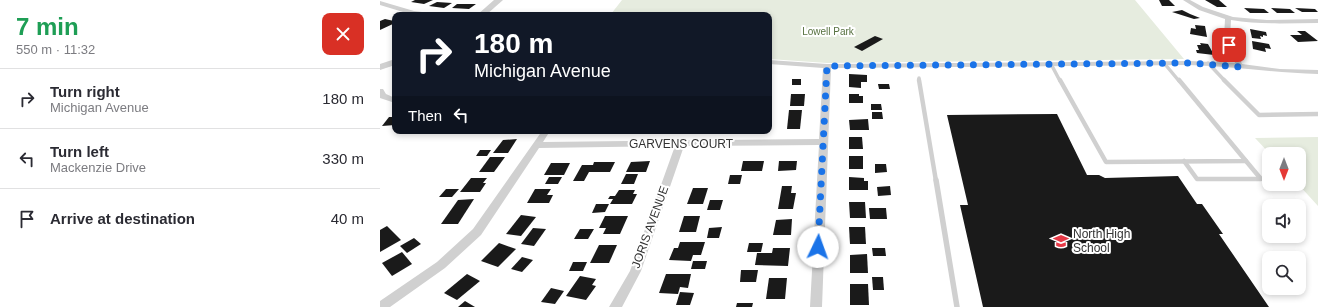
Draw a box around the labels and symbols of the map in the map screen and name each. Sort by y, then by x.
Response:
park label: Lowell Park [802,26,855,37]
pin [1212,28,1246,62]
street label: GARVENS COURT [629,137,734,151]
north arrow [1262,147,1306,191]
street label: JORIS AVENUE [629,184,671,270]
position arrow [797,226,839,268]
place label: North High School [1073,227,1130,255]
school or university icon: North High School [1052,232,1070,250]

